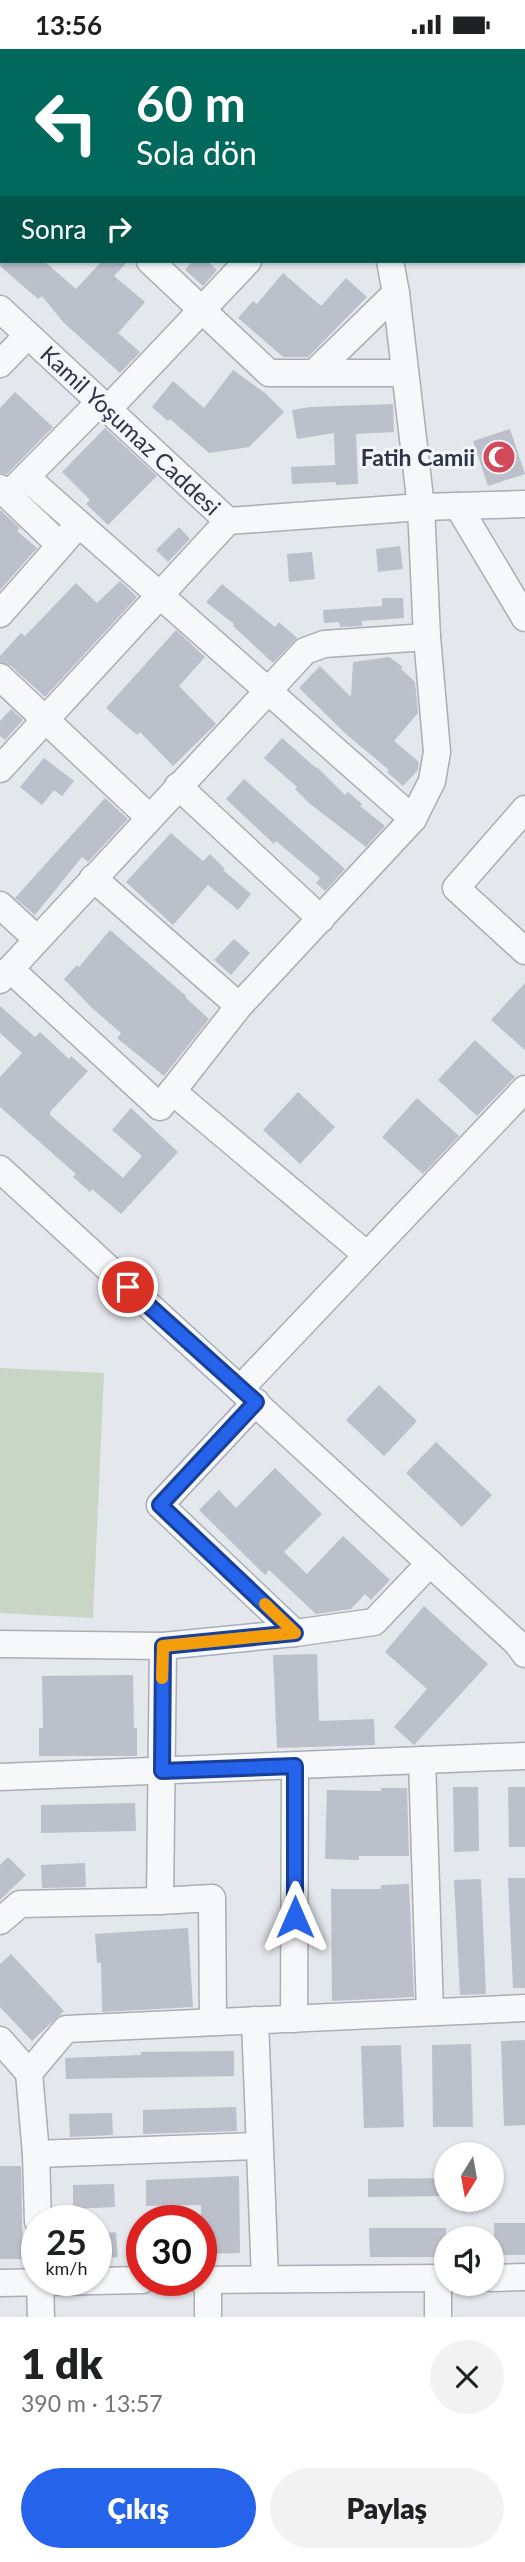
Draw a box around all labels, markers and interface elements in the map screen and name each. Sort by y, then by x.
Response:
text: 13:56 [35,9,102,41]
text: 60 m [136,74,246,132]
icon: left [21,77,112,168]
text: Sola dön [136,133,257,172]
icon: right [100,210,138,248]
text: Sonra [21,213,86,245]
street label: Kamil Yoşumaz Caddesi [35,339,227,521]
mosque icon: Fatih Camii [480,438,518,476]
place label: Fatih Camii [361,443,475,471]
pin [98,1257,158,1317]
icon: arrive [109,1268,147,1306]
position arrow [258,1880,332,1954]
north arrow [434,2142,504,2212]
map controls [434,2142,504,2296]
speed limit sign: 30 [126,2205,217,2296]
text: 25 [46,2220,87,2262]
button: sound [434,2226,504,2296]
text: km/h [45,2257,88,2279]
text: 1 dk [21,2338,103,2388]
button: close [430,2340,504,2414]
text: 390 m · 13:57 [21,2389,163,2417]
button: Çıkış [21,2468,256,2548]
button: Paylaş [270,2468,504,2548]

